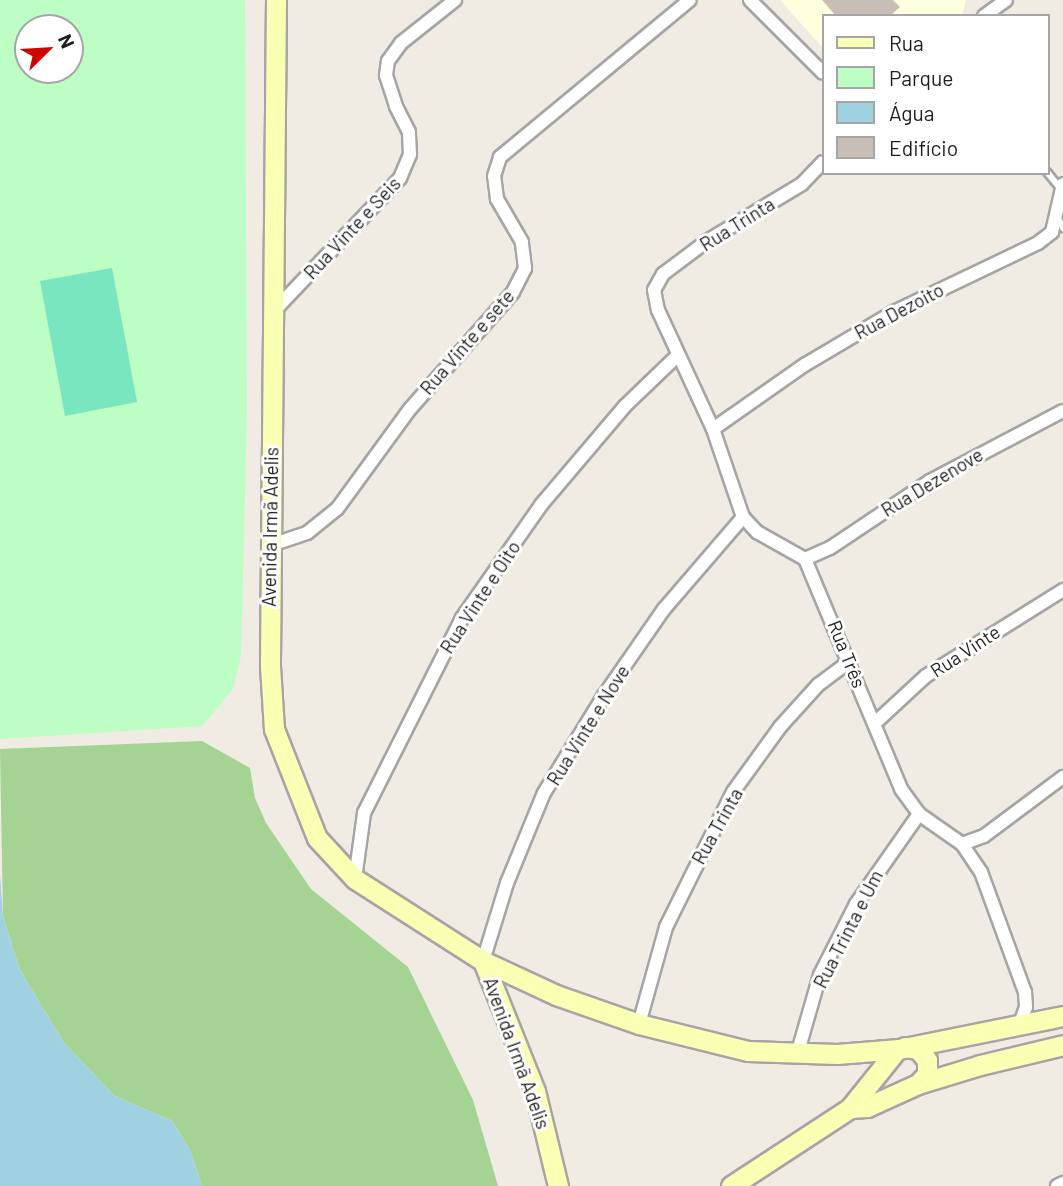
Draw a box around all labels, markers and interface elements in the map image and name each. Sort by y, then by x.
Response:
north arrow [14,14,84,84]
legend [822,14,1049,175]
text: Rua [889,30,924,55]
text: N [54,31,80,52]
text: Parque [889,65,954,90]
text: Água [889,100,935,125]
text: Edifício [889,135,958,160]
street label: Rua Vinte e Seis [299,172,405,284]
street label: Rua Trinta [695,192,779,256]
street label: Rua Dezoito [850,278,948,344]
street label: Rua Vinte e sete [415,285,519,399]
street label: Rua Dezenove [877,443,987,521]
street label: Avenida Irmã Adelis [257,447,283,607]
street label: Rua Vinte e Oito [435,536,525,658]
street label: Rua Três [823,617,871,691]
street label: Rua Vinte [926,620,1004,682]
street label: Rua Vinte e Nove [542,661,634,789]
street label: Rua Trinta [687,784,747,868]
street label: Rua Trinta e Um [808,866,888,992]
street label: Avenida Irmã Adelis [479,974,555,1132]

